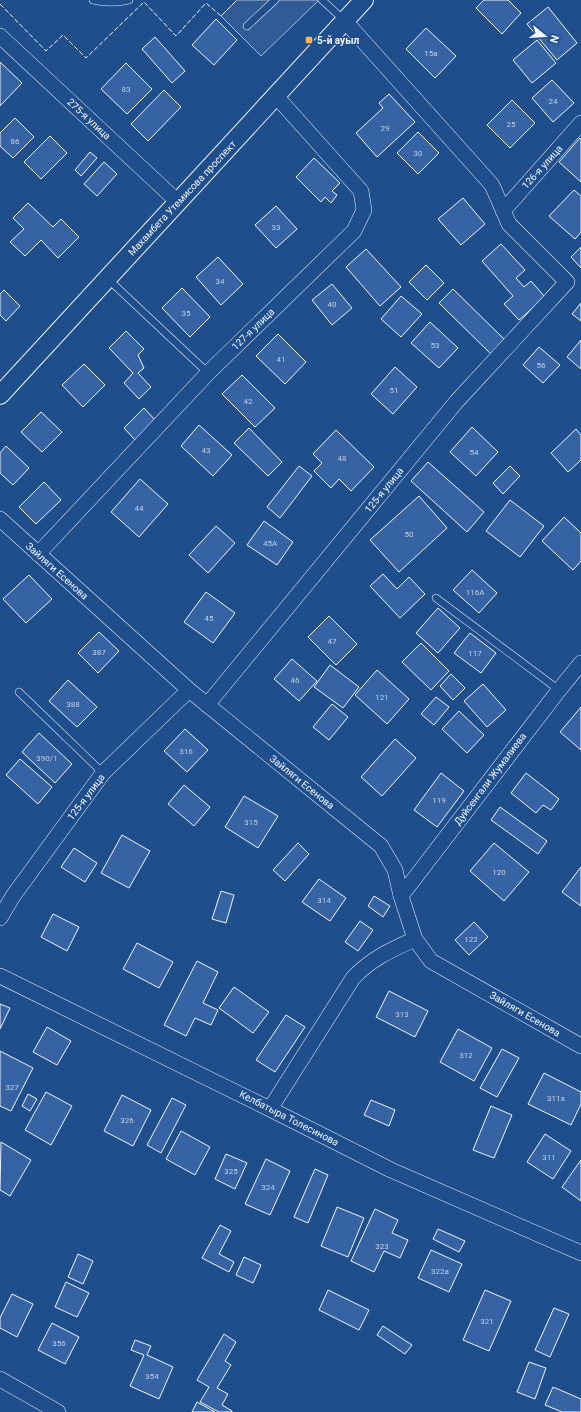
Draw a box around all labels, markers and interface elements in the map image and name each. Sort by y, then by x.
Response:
north arrow [525,16,565,56]
text: N [547,33,561,45]
marker: 5-й ауыл [304,35,314,45]
place label: 5-й ауыл [317,35,359,46]
house number: 15а [424,49,438,58]
house number: 83 [122,85,131,94]
street label: 275-я улица [65,96,113,142]
house number: 24 [549,97,558,106]
house number: 25 [507,120,516,129]
house number: 29 [381,124,390,133]
house number: 86 [11,137,20,146]
street label: Махамбета Утемисова проспект [126,138,238,258]
street label: 126-я улица [519,143,565,191]
house number: 30 [414,149,423,158]
house number: 33 [272,223,281,232]
house number: 34 [216,277,225,286]
house number: 40 [328,300,337,309]
street label: 127-я улица [229,306,277,352]
house number: 35 [182,309,191,318]
house number: 53 [431,341,440,350]
house number: 41 [277,355,286,364]
house number: 56 [537,361,546,370]
house number: 51 [390,386,399,395]
house number: 42 [244,397,253,406]
house number: 43 [202,446,211,455]
house number: 54 [470,448,479,457]
house number: 48 [338,454,347,463]
street label: 125-я улица [362,465,406,515]
house number: 44 [135,504,144,513]
house number: 50 [405,530,414,539]
house number: 45А [263,539,278,548]
street label: Зайляги Есенова [24,540,90,602]
house number: 116А [466,588,485,597]
house number: 45 [205,614,214,623]
house number: 47 [328,637,337,646]
house number: 387 [92,648,106,657]
house number: 117 [468,649,482,658]
house number: 46 [291,676,300,685]
house number: 121 [375,693,389,702]
house number: 388 [66,700,80,709]
street label: Дуйсенгали Жумалиева [452,731,528,827]
house number: 316 [179,747,193,756]
street label: Зайляги Есенова [268,753,336,811]
house number: 390/1 [36,754,58,763]
street label: 125-я улица [65,772,107,822]
house number: 119 [432,796,446,805]
house number: 315 [244,818,258,827]
house number: 120 [492,868,506,877]
house number: 314 [317,896,331,905]
house number: 122 [464,935,478,944]
street label: Зайляги Есенова [488,989,562,1039]
house number: 313 [395,1010,409,1019]
house number: 312 [459,1051,473,1060]
house number: 327 [5,1083,19,1092]
street label: Келбатыра Толесинова [237,1088,341,1148]
house number: 311а [547,1094,565,1103]
house number: 326 [120,1116,134,1125]
house number: 311 [542,1153,556,1162]
house number: 325 [224,1167,238,1176]
house number: 324 [261,1183,275,1192]
house number: 323 [375,1242,389,1251]
house number: 322а [431,1267,449,1276]
house number: 321 [480,1317,494,1326]
house number: 356 [52,1339,66,1348]
house number: 354 [145,1372,159,1381]

